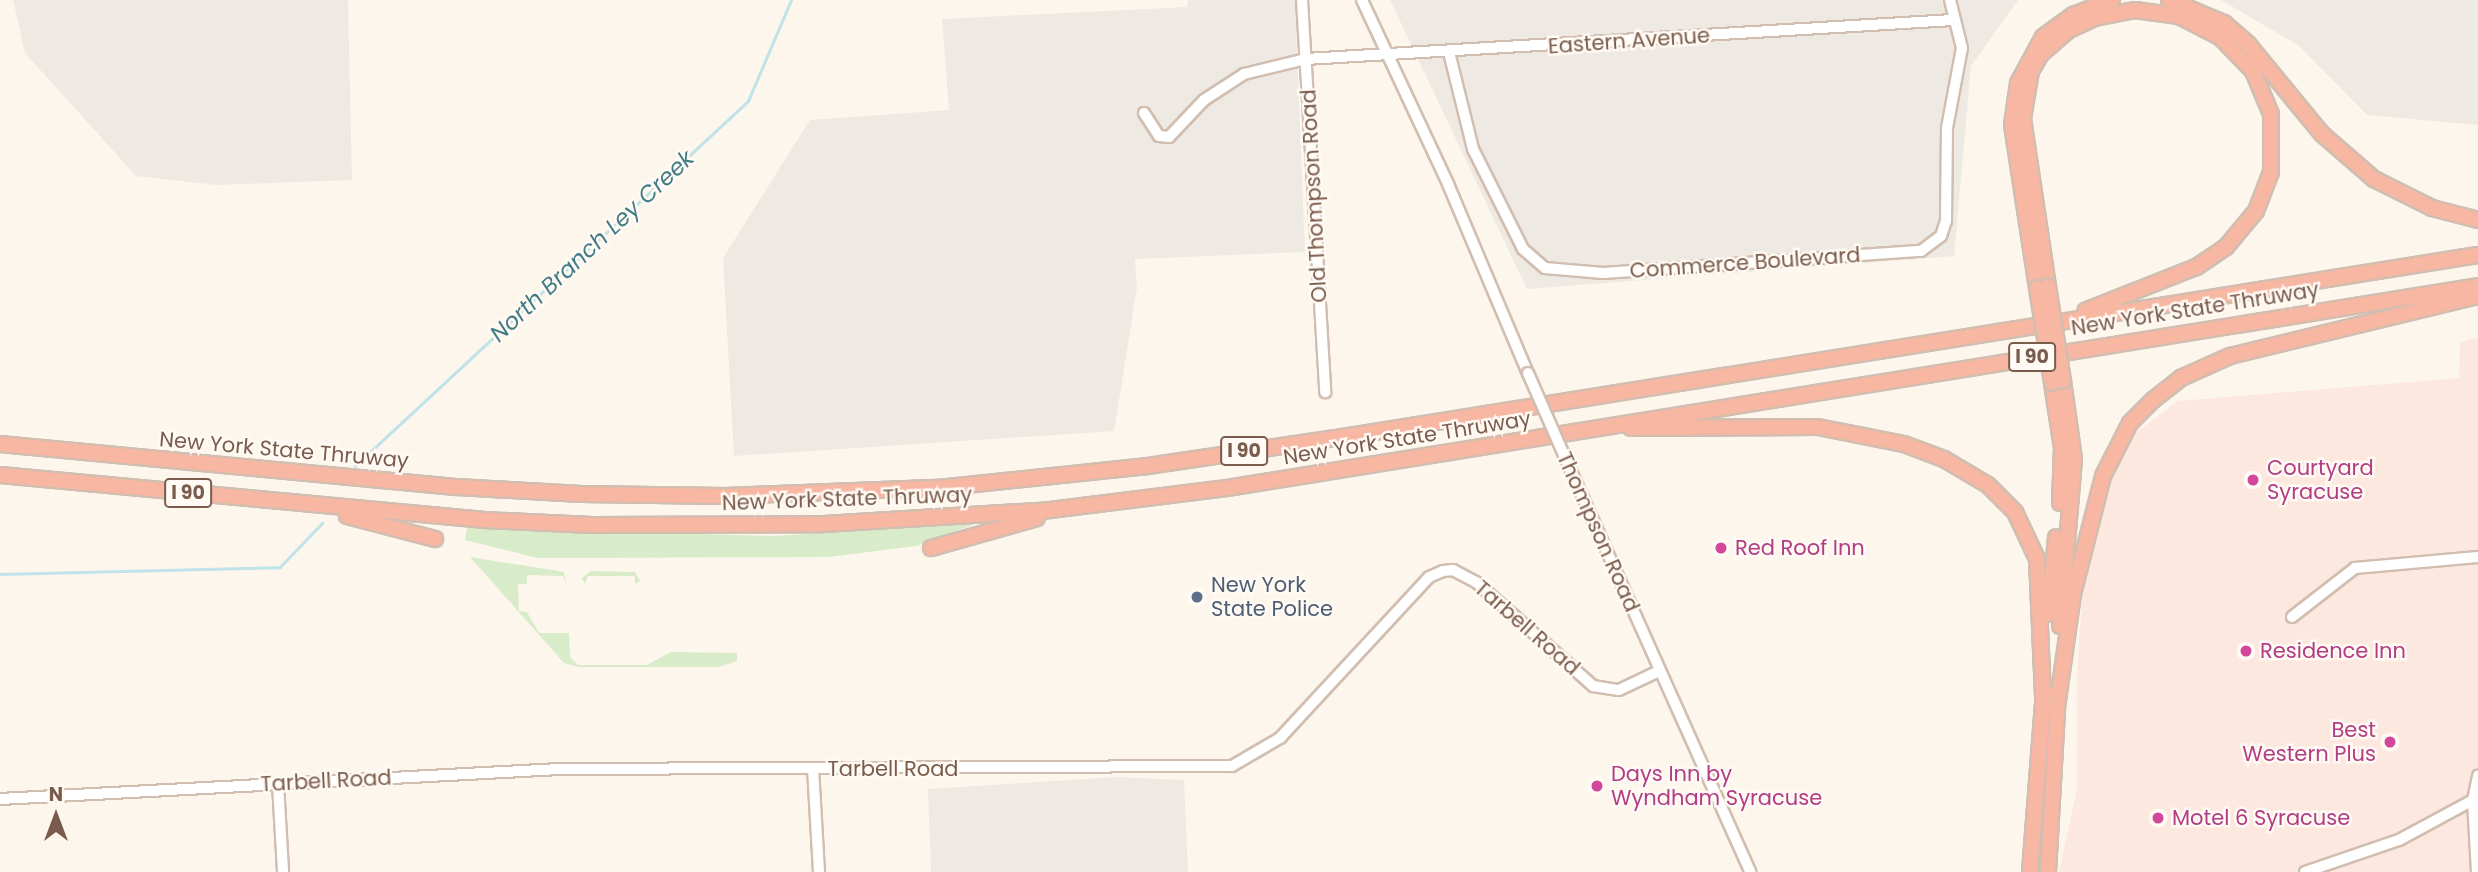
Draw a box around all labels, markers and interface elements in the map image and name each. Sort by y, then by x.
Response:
street label: Eastern Avenue [1547,23,1711,59]
street label: Old Thompson Road [1296,89,1332,303]
water label: North Branch Ley Creek [484,144,700,348]
street label: Commerce Boulevard [1629,242,1861,284]
street label: New York State Thruway [2069,277,2321,341]
road number: I 90 [2008,342,2056,372]
street label: New York State Thruway [1281,406,1533,470]
street label: New York State Thruway [158,427,410,473]
road number: I 90 [1220,436,1268,466]
street label: Thompson Road [1551,448,1645,616]
place label: Courtyard Syracuse [2267,455,2374,505]
marker: Courtyard Syracuse [2245,472,2261,488]
road number: I 90 [164,478,212,508]
street label: New York State Thruway [721,482,973,516]
place label: Red Roof Inn [1735,535,1865,561]
marker: Red Roof Inn [1713,540,1729,556]
place label: New York State Police [1211,572,1333,622]
street label: Tarbell Road [1469,575,1585,681]
marker: New York State Police [1189,589,1205,605]
place label: Residence Inn [2260,638,2406,664]
marker: Residence Inn [2238,643,2254,659]
place label: Best Western Plus [2242,717,2376,767]
marker: Best Western Plus [2382,734,2398,750]
street label: Tarbell Road [827,756,959,782]
place label: Days Inn by Wyndham Syracuse [1611,761,1822,811]
street label: Tarbell Road [260,765,392,797]
marker: Days Inn by Wyndham Syracuse [1589,778,1605,794]
north arrow [21,781,91,851]
text: N [49,781,63,808]
place label: Motel 6 Syracuse [2172,805,2350,831]
marker: Motel 6 Syracuse [2150,810,2166,826]

